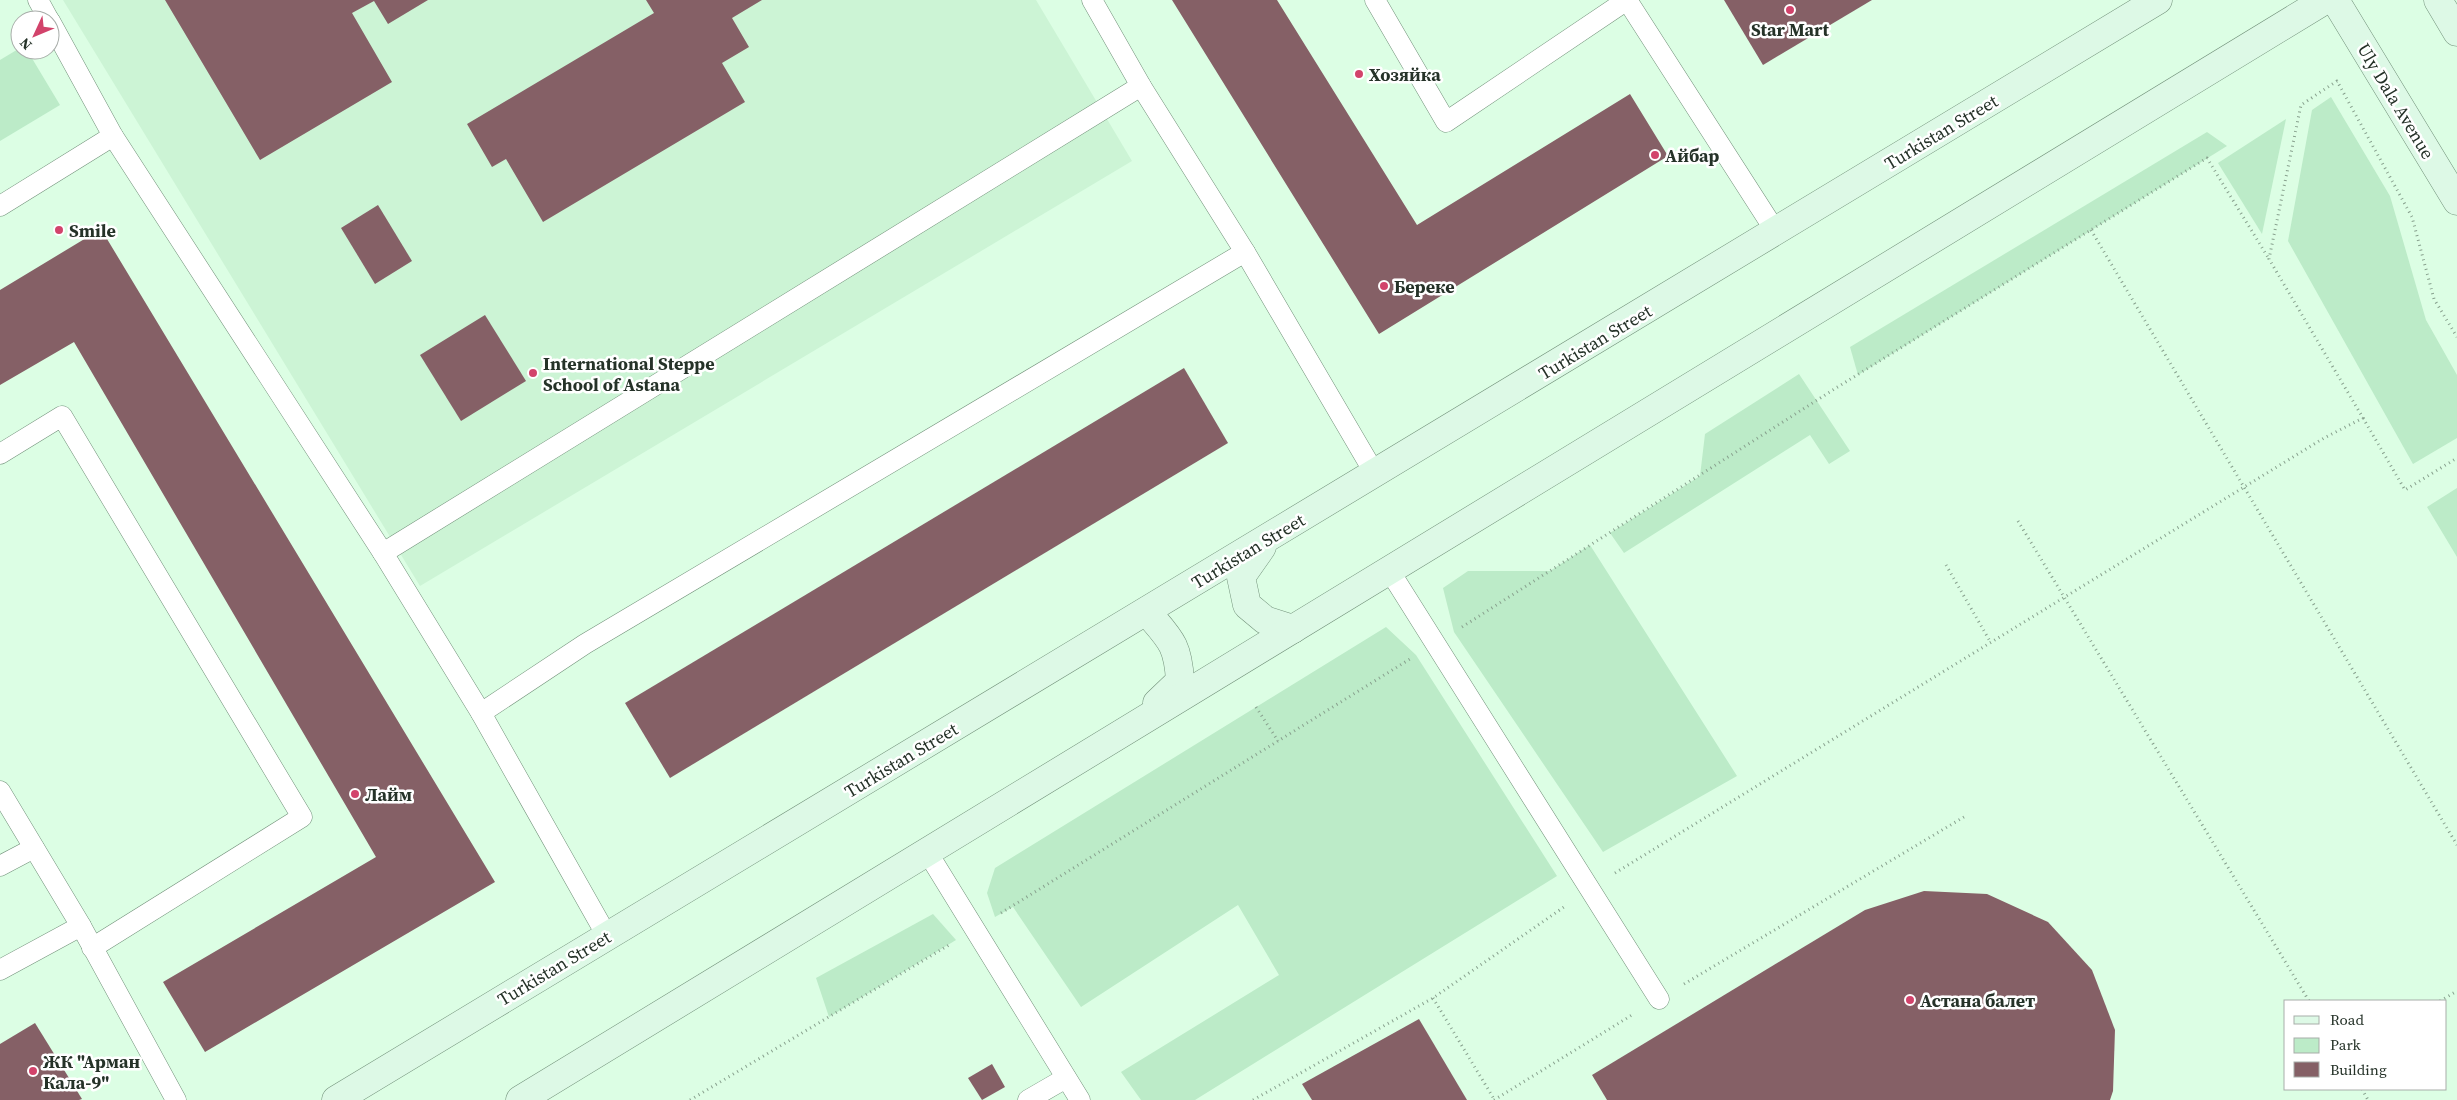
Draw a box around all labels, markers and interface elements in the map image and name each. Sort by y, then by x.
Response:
marker: Star Mart [1784,4,1796,16]
north arrow [10,10,60,60]
place label: Star Mart [1751,17,1830,42]
text: N [15,33,36,55]
street label: Uly Dala Avenue [2351,38,2441,164]
place label: Хозяйка [1369,62,1441,87]
marker: Хозяйка [1353,68,1365,80]
street label: Turkistan Street [1880,88,2002,176]
place label: Айбар [1665,143,1719,168]
marker: Айбар [1649,149,1661,161]
place label: Smile [69,218,116,243]
marker: Smile [53,224,65,236]
place label: Береке [1394,274,1455,299]
marker: Береке [1378,280,1390,292]
street label: Turkistan Street [1534,298,1656,386]
place label: International Steppe School of Astana [543,351,715,397]
marker: International Steppe School of Astana [527,367,539,379]
street label: Turkistan Street [1187,507,1309,595]
street label: Turkistan Street [840,716,962,804]
place label: Лайм [365,782,412,807]
marker: Лайм [349,788,361,800]
street label: Turkistan Street [493,924,615,1012]
place label: Астана балет [1920,988,2035,1013]
marker: Астана балет [1904,994,1916,1006]
legend [2284,1000,2447,1090]
text: Road [2330,1009,2364,1030]
text: Park [2330,1034,2362,1055]
place label: ЖК "Арман Кала-9" [43,1049,140,1095]
text: Building [2330,1059,2387,1080]
marker: ЖК "Арман Кала-9" [27,1065,39,1077]

